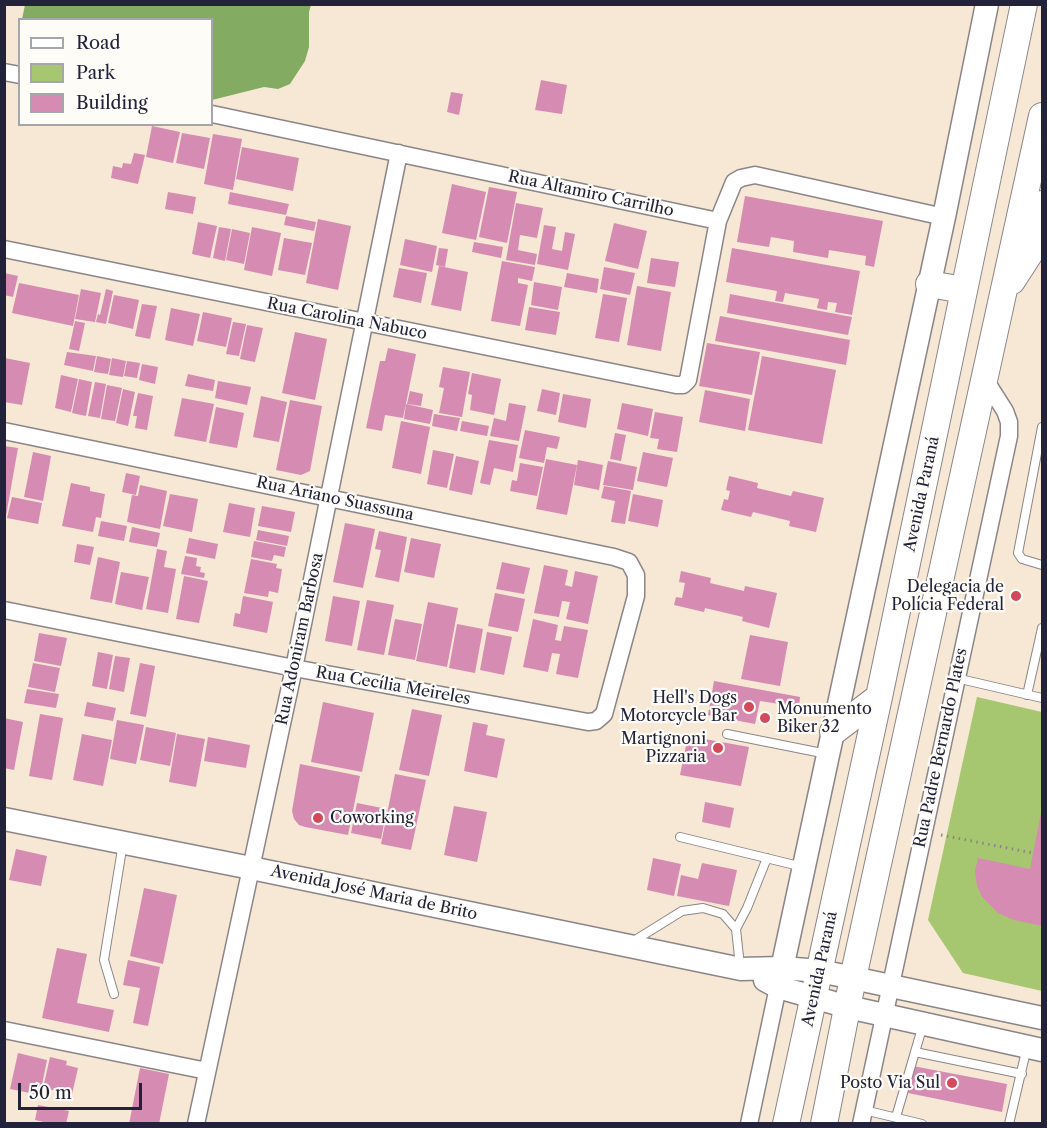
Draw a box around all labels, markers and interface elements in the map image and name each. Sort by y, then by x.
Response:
legend [18,18,213,126]
text: Road [76,32,121,54]
text: Park [76,62,115,84]
text: Building [76,92,148,114]
street label: Rua Altamiro Carrilho [506,167,676,221]
street label: Rua Carolina Nabuco [265,294,429,344]
street label: Avenida Paraná [900,434,944,554]
street label: Rua Ariano Suassuna [255,473,415,525]
street label: Rua Adoniram Barbosa [272,551,328,727]
place label: Delegacia de Polícia Federal [891,577,1004,615]
marker: Delegacia de Polícia Federal [1009,589,1023,603]
street label: Rua Padre Bernardo Plates [910,646,972,850]
street label: Rua Cecília Meireles [314,663,472,709]
place label: Hell's Dogs Motorcycle Bar [620,688,737,726]
place label: Monumento Biker 32 [777,699,872,737]
marker: Hell's Dogs Motorcycle Bar [742,700,756,714]
marker: Monumento Biker 32 [758,711,772,725]
place label: Martignoni Pizzaria [621,729,706,767]
marker: Martignoni Pizzaria [711,741,725,755]
place label: Coworking [330,808,414,828]
marker: Coworking [311,811,325,825]
street label: Avenida José Maria de Brito [269,862,479,924]
street label: Avenida Paraná [798,909,842,1029]
scale bar [21,1071,146,1109]
place label: Posto Via Sul [840,1073,940,1093]
marker: Posto Via Sul [945,1076,959,1090]
text: 50 m [29,1082,72,1104]

